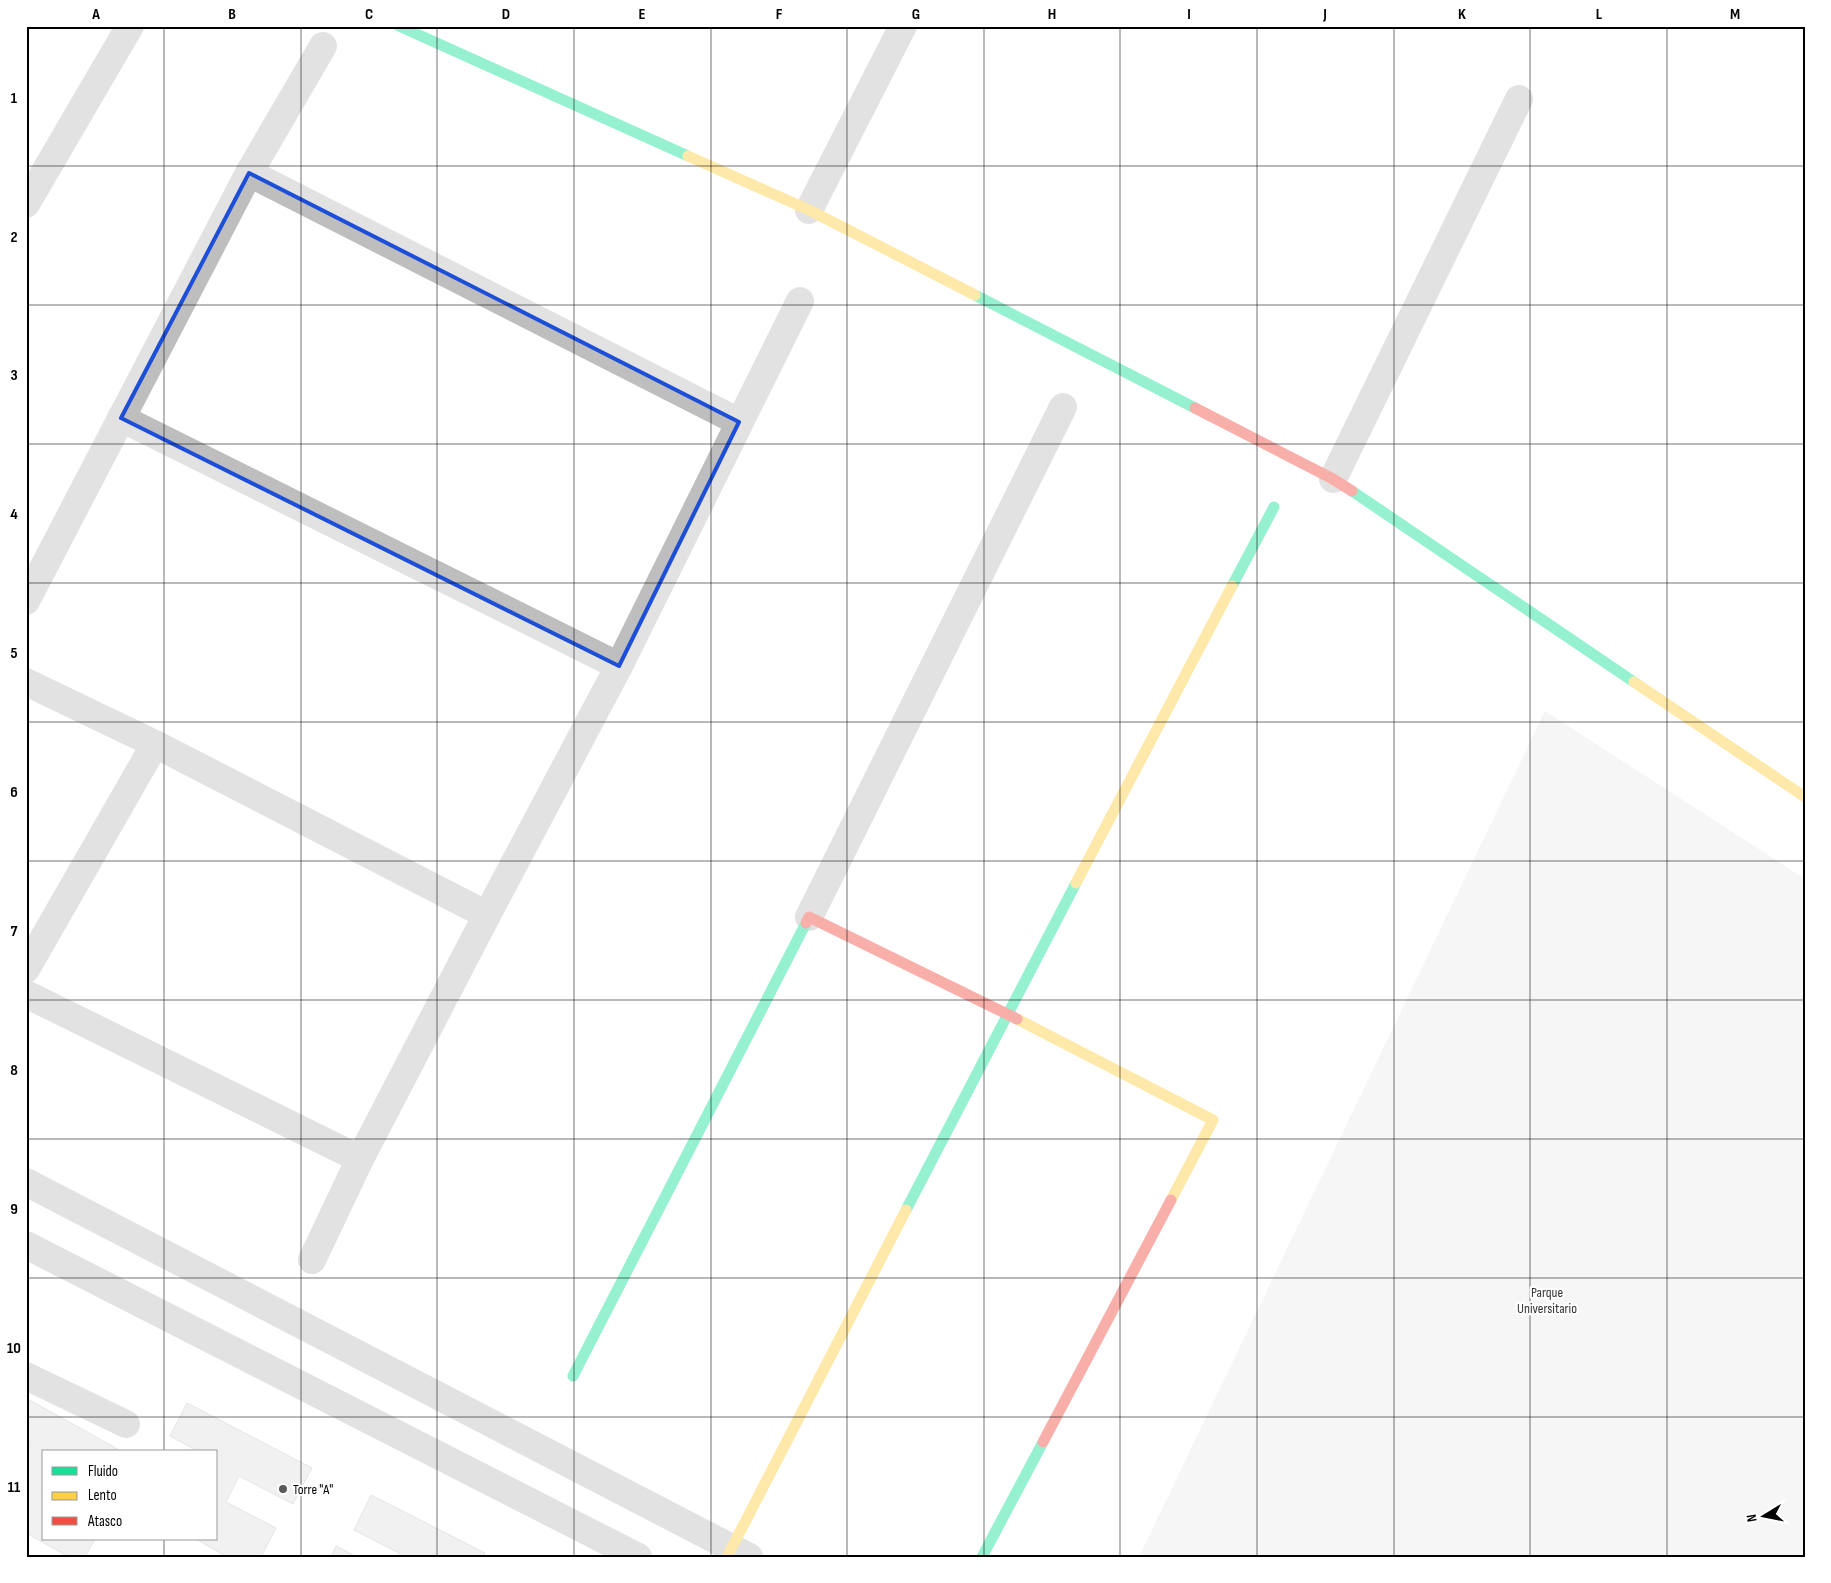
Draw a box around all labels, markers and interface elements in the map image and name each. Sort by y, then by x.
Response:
text: A [91,5,100,24]
text: B [228,5,236,24]
text: C [365,5,373,24]
text: D [502,5,510,24]
text: E [639,5,646,24]
text: F [776,5,783,24]
text: G [912,5,920,24]
text: H [1048,5,1056,24]
text: I [1187,5,1191,24]
text: J [1322,5,1327,24]
text: K [1458,5,1466,24]
text: L [1596,5,1603,24]
text: M [1730,5,1740,24]
text: 1 [11,89,18,108]
text: 2 [10,228,18,247]
text: 3 [10,366,18,385]
text: 4 [10,505,18,524]
text: 5 [10,644,18,663]
text: 6 [10,783,18,802]
text: 7 [11,922,18,941]
text: 8 [10,1061,18,1080]
text: 9 [10,1200,18,1219]
park label: Parque Universitario [1517,1284,1577,1317]
text: 10 [7,1339,21,1358]
legend [42,1450,218,1540]
text: Fluido [88,1462,118,1481]
text: 11 [8,1478,21,1497]
place label: Torre "A" [293,1481,333,1498]
marker: Torre "A" [277,1483,289,1495]
text: Lento [88,1486,117,1505]
north arrow [1738,1490,1788,1540]
text: Atasco [87,1512,122,1531]
text: N [1743,1513,1761,1523]

